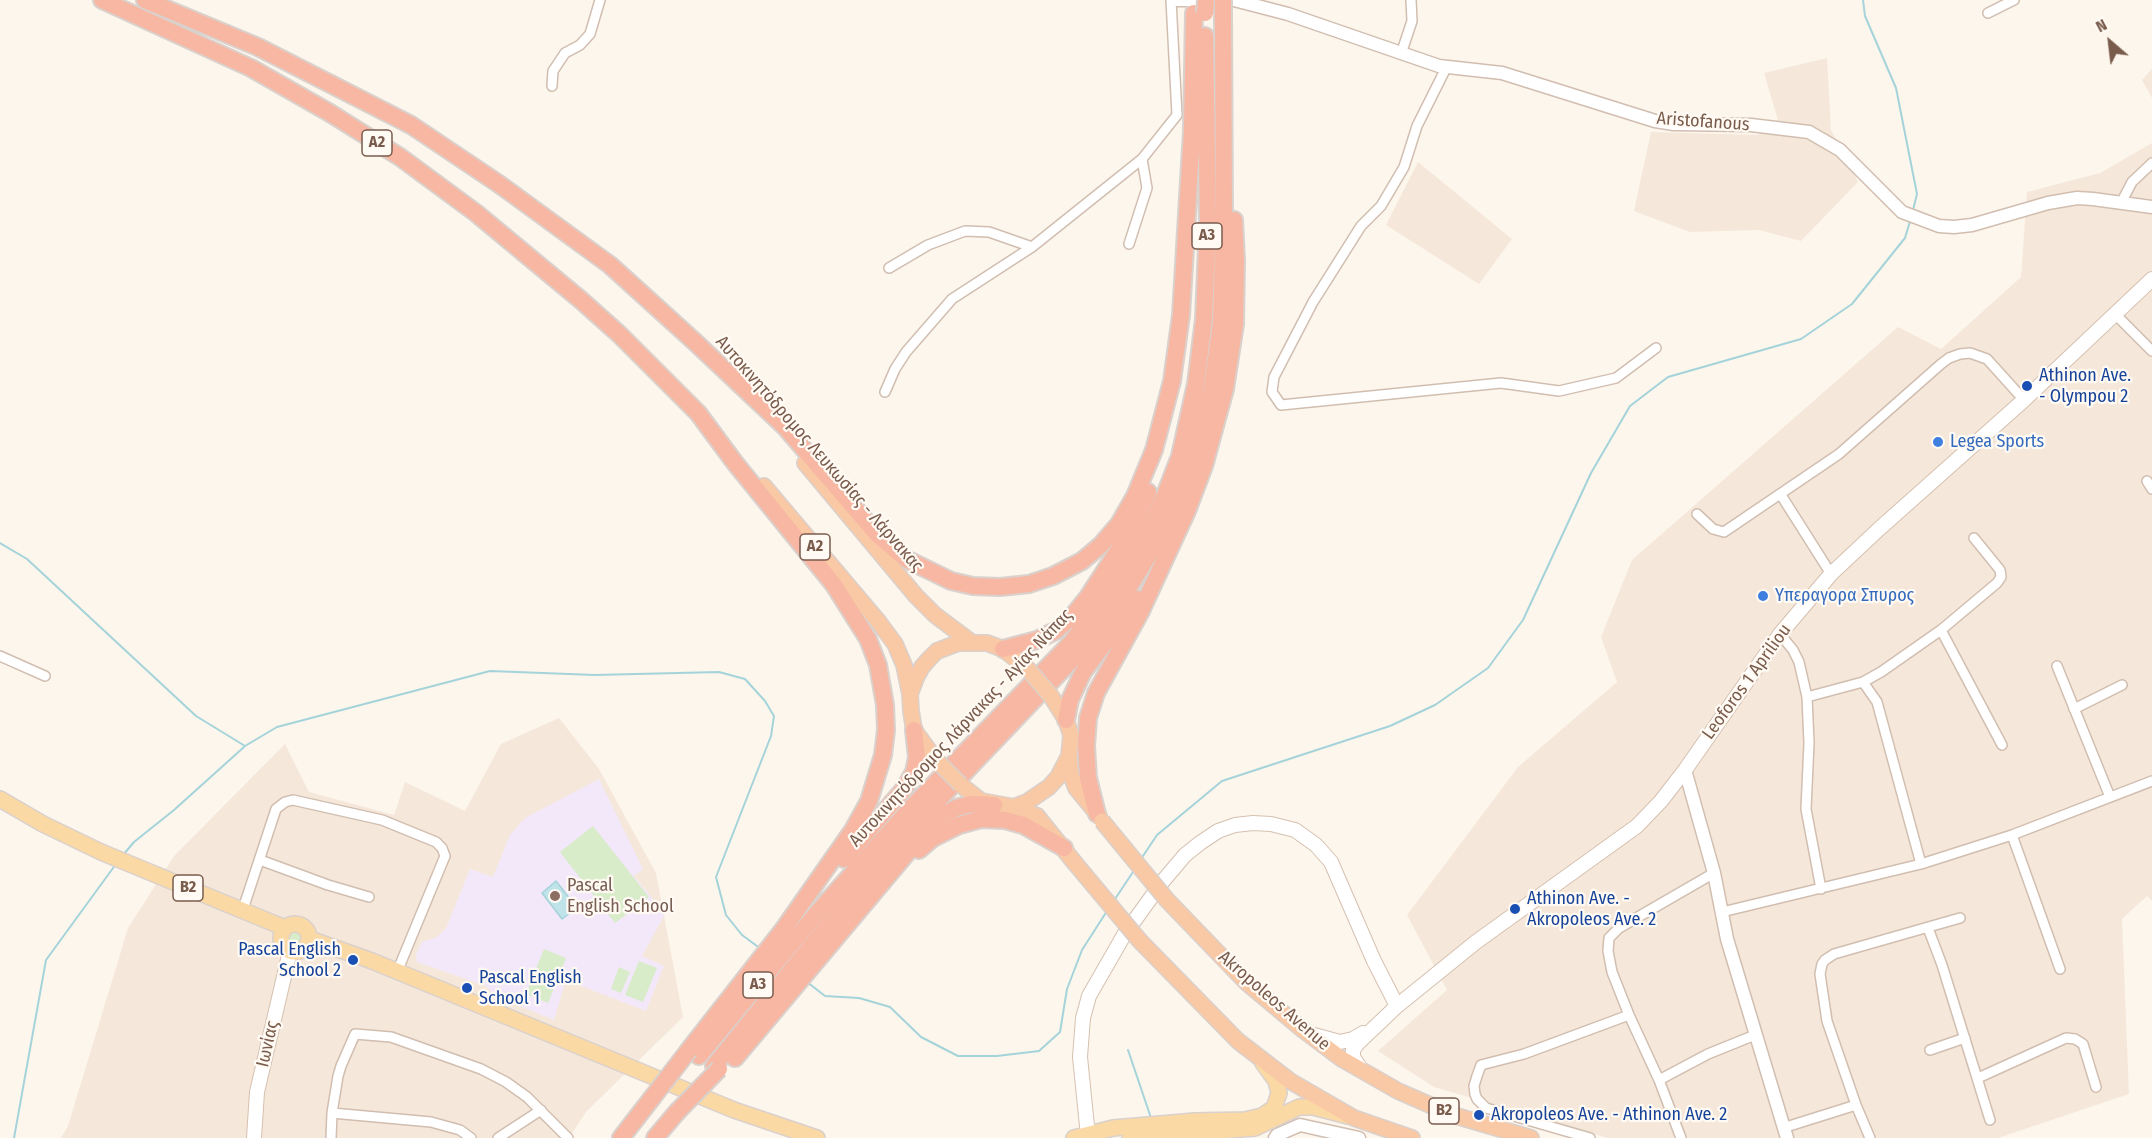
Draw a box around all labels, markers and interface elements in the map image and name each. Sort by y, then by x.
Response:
north arrow [2080,12,2140,72]
text: N [2093,15,2110,36]
street label: Aristofanous [1656,108,1750,136]
road number: A2 [362,130,392,156]
road number: A3 [1192,223,1222,249]
street label: Αυτοκινητόδρομος Λευκωσίας - Λάρνακας [711,332,927,576]
place label: Athinon Ave. - Olympou 2 [2039,365,2131,407]
marker: Athinon Ave. - Olympou 2 [2020,379,2034,393]
place label: Legea Sports [1950,431,2044,453]
marker: Legea Sports [1931,435,1945,449]
road number: A2 [800,534,830,560]
place label: Υπεραγορα Σπυρος [1775,585,1914,607]
marker: Υπεραγορα Σπυρος [1756,589,1770,603]
street label: Αυτοκινητόδρομος Λάρνακας - Αγίας Νάπας [845,605,1077,851]
street label: Leoforos 1 Apriliou [1698,620,1796,744]
road number: B2 [173,875,203,901]
place label: Pascal English School [567,875,674,918]
place label: Athinon Ave. - Akropoleos Ave. 2 [1527,888,1656,930]
marker: Pascal English School [548,889,562,903]
marker: Athinon Ave. - Akropoleos Ave. 2 [1508,902,1522,916]
place label: Pascal English School 2 [238,939,341,982]
street label: Akropoleos Avenue [1214,947,1334,1055]
marker: Pascal English School 2 [346,953,360,967]
place label: Pascal English School 1 [479,967,582,1010]
road number: A3 [743,972,773,998]
marker: Pascal English School 1 [460,981,474,995]
street label: Ιωνίας [252,1019,284,1069]
road number: B2 [1429,1098,1459,1124]
place label: Akropoleos Ave. - Athinon Ave. 2 [1491,1104,1727,1126]
marker: Akropoleos Ave. - Athinon Ave. 2 [1472,1108,1486,1122]

